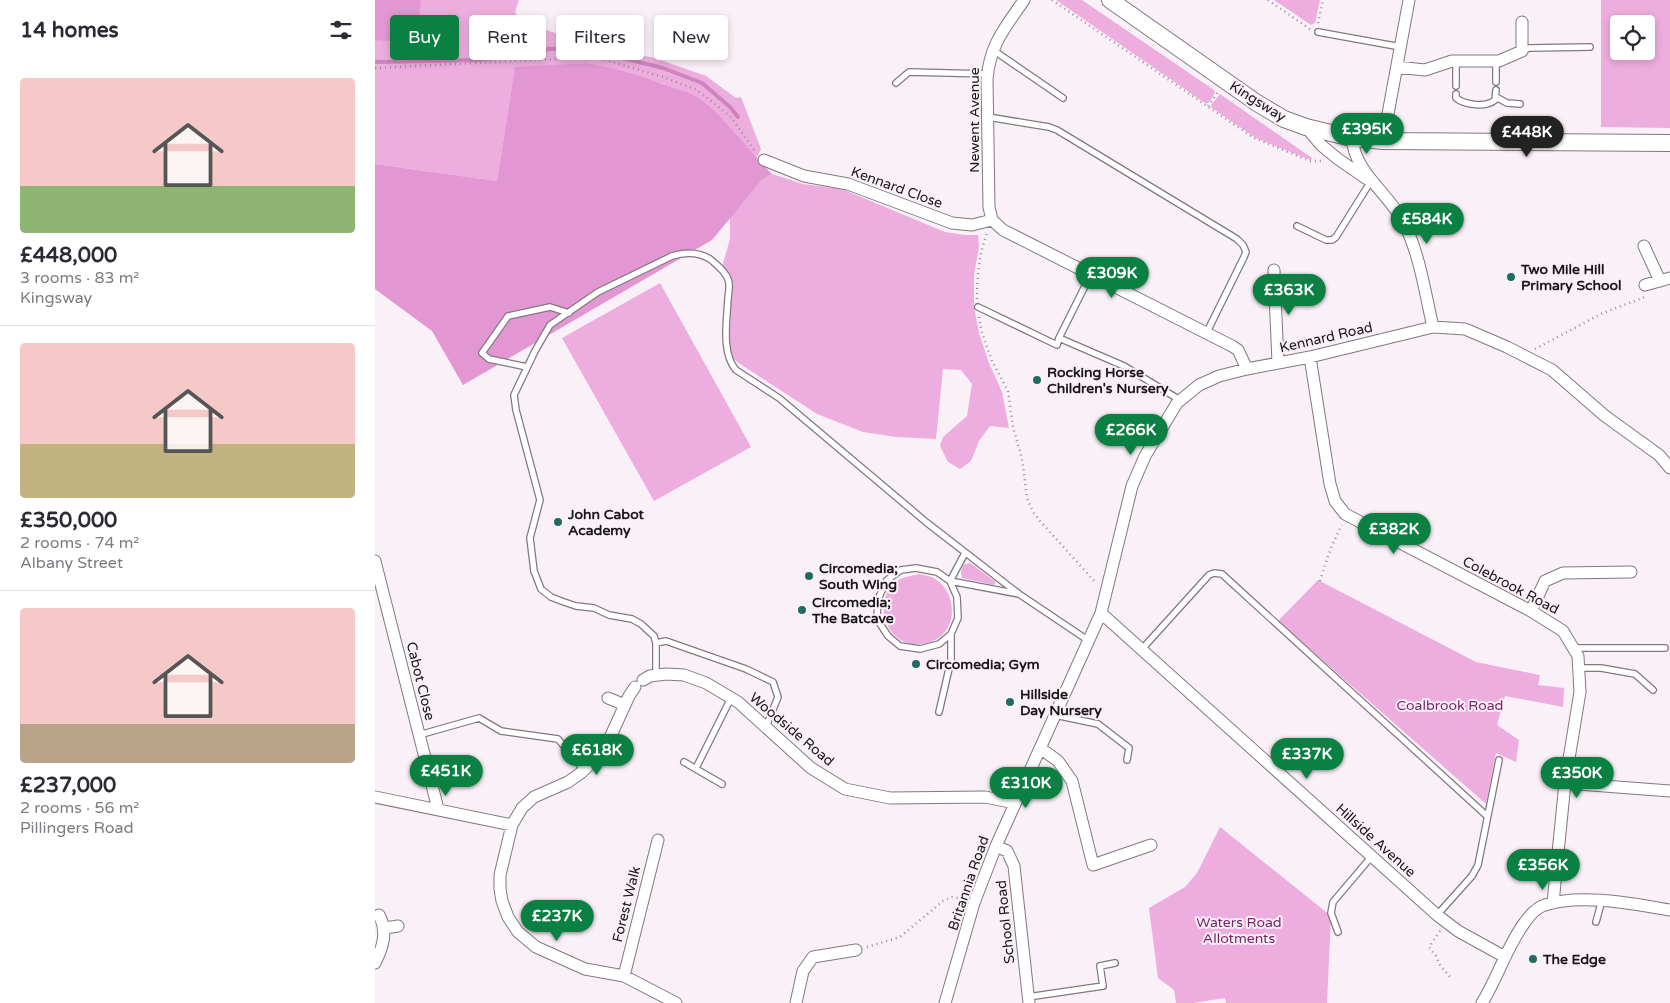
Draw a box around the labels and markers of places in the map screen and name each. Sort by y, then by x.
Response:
pin: £395K [1332,112,1402,155]
pin: £448K [1492,116,1562,158]
pin: £584K [1392,202,1462,245]
pin: £309K [1077,256,1147,299]
place label: Two Mile Hill Primary School [1520,261,1622,294]
marker: Two Mile Hill Primary School [1505,271,1517,283]
pin: £363K [1254,274,1324,316]
place label: Rocking Horse Children's Nursery [1047,364,1169,397]
marker: Rocking Horse Children's Nursery [1031,374,1043,386]
pin: £266K [1096,414,1166,456]
place label: John Cabot Academy [567,506,645,539]
pin: £382K [1359,512,1429,555]
marker: John Cabot Academy [552,516,564,528]
place label: Circomedia; South Wing [819,560,898,593]
marker: Circomedia; South Wing [803,570,815,582]
place label: Circomedia; The Batcave [811,594,894,627]
marker: Circomedia; The Batcave [796,604,808,616]
place label: Circomedia; Gym [926,656,1040,673]
marker: Circomedia; Gym [910,658,922,670]
place label: Hillside Day Nursery [1020,686,1102,719]
marker: Hillside Day Nursery [1004,696,1016,708]
pin: £618K [562,734,632,776]
pin: £337K [1272,738,1342,780]
pin: £451K [411,754,481,797]
pin: £350K [1542,756,1612,799]
pin: £310K [991,766,1061,809]
pin: £356K [1508,848,1578,891]
pin: £237K [522,900,592,942]
place label: The Edge [1542,951,1606,968]
marker: The Edge [1527,953,1539,965]

